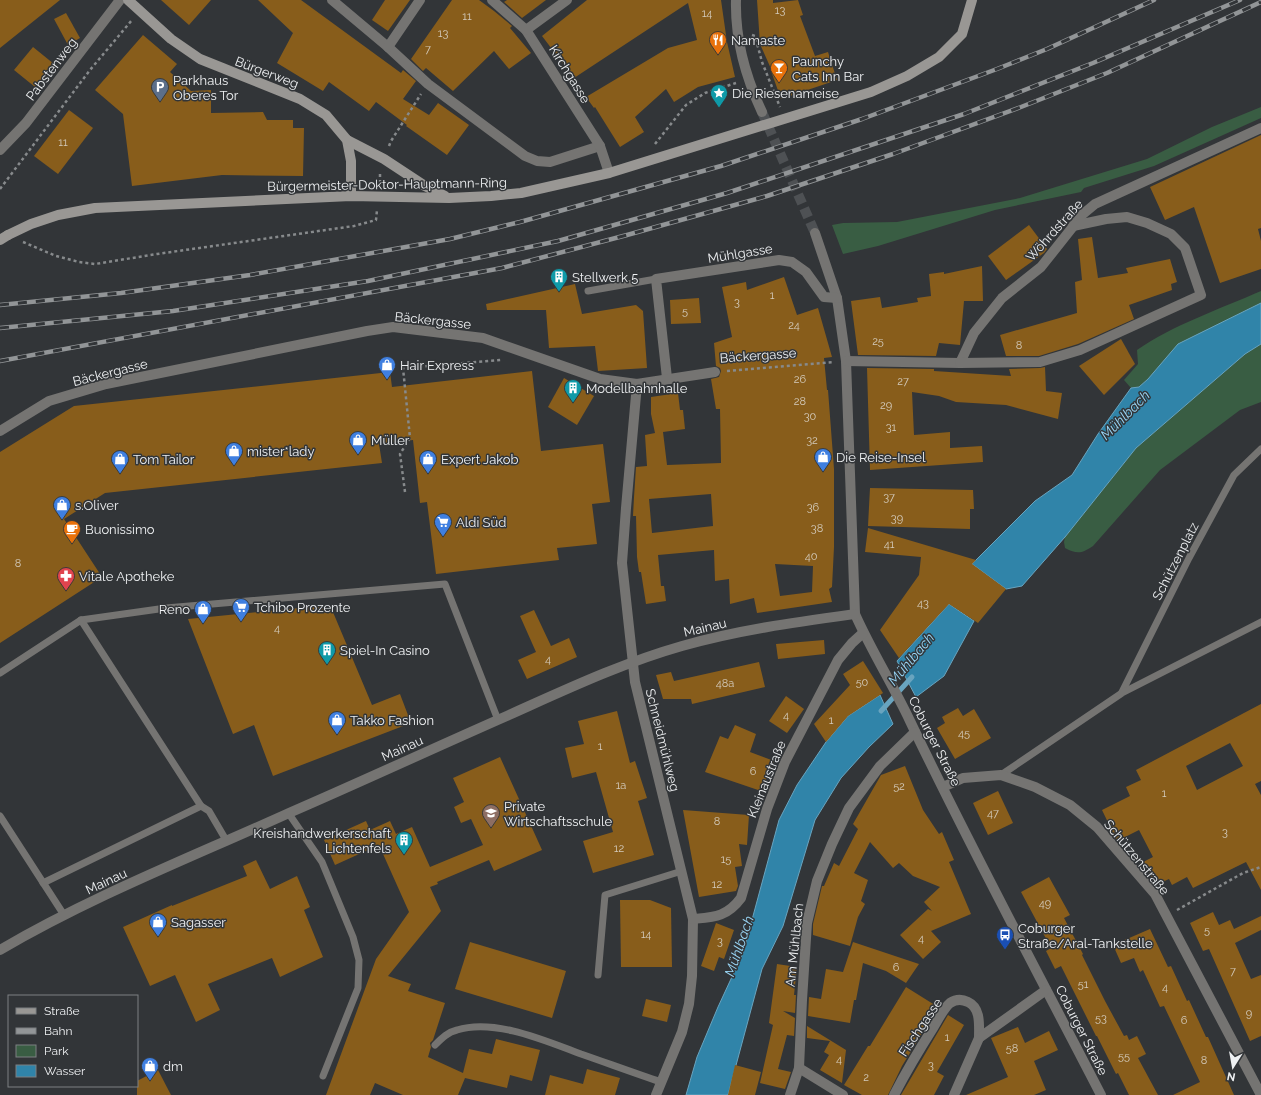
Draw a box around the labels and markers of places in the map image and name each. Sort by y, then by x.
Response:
restaurant icon: Namaste [708,30,728,55]
place label: Namaste [731,33,786,48]
place label: Paunchy Cats Inn Bar [792,54,864,84]
bar icon: Paunchy Cats Inn Bar [769,58,789,83]
place label: Parkhaus Oberes Tor [173,73,239,103]
parking icon: Parkhaus Oberes Tor [150,77,170,102]
place icon: Die Riesenameise [709,83,729,108]
place label: Die Riesenameise [732,86,839,101]
building icon: Stellwerk 5 [549,267,569,292]
place label: Stellwerk 5 [572,270,638,285]
shop icon: Hair Express [377,355,397,380]
place label: Hair Express [400,358,474,373]
building icon: Modellbahnhalle [563,378,583,403]
place label: Modellbahnhalle [586,381,688,396]
shop icon: Müller [348,430,368,455]
place label: Müller [371,433,410,448]
shop icon: mister*lady [224,441,244,466]
place label: mister*lady [247,444,314,459]
shop icon: Die Reise-Insel [813,447,833,472]
shop icon: Tom Tailor [110,449,130,474]
shop icon: Expert Jakob [418,449,438,474]
place label: Die Reise-Insel [836,450,926,465]
place label: Tom Tailor [133,452,195,467]
place label: Expert Jakob [441,452,519,467]
shop icon: s.Oliver [52,495,72,520]
place label: s.Oliver [75,498,119,513]
supermarket icon: Aldi Süd [433,512,453,537]
place label: Aldi Süd [456,515,506,530]
cafe icon: Buonissimo [62,519,82,544]
place label: Buonissimo [85,522,155,537]
pharmacy icon: Vitale Apotheke [56,566,76,591]
place label: Vitale Apotheke [79,569,175,584]
supermarket icon: Tchibo Prozente [231,597,251,622]
shop icon: Reno [193,599,213,624]
place label: Tchibo Prozente [254,600,351,615]
place label: Reno [159,602,190,617]
building icon: Spiel-In Casino [317,640,337,665]
place label: Spiel-In Casino [340,643,430,658]
shop icon: Takko Fashion [327,710,347,735]
place label: Takko Fashion [350,713,434,728]
place label: Private Wirtschaftsschule [504,799,613,829]
school or university icon: Private Wirtschaftsschule [481,803,501,828]
place label: Kreishandwerkerschaft Lichtenfels [253,826,392,856]
building icon: Kreishandwerkerschaft Lichtenfels [394,830,414,855]
shop icon: Sagasser [148,912,168,937]
place label: Sagasser [171,915,226,930]
place label: Coburger Straße/Aral-Tankstelle [1018,921,1153,951]
bus stop icon: Coburger Straße/Aral-Tankstelle [995,925,1015,950]
shop icon: dm [140,1056,160,1081]
place label: dm [163,1059,183,1074]

